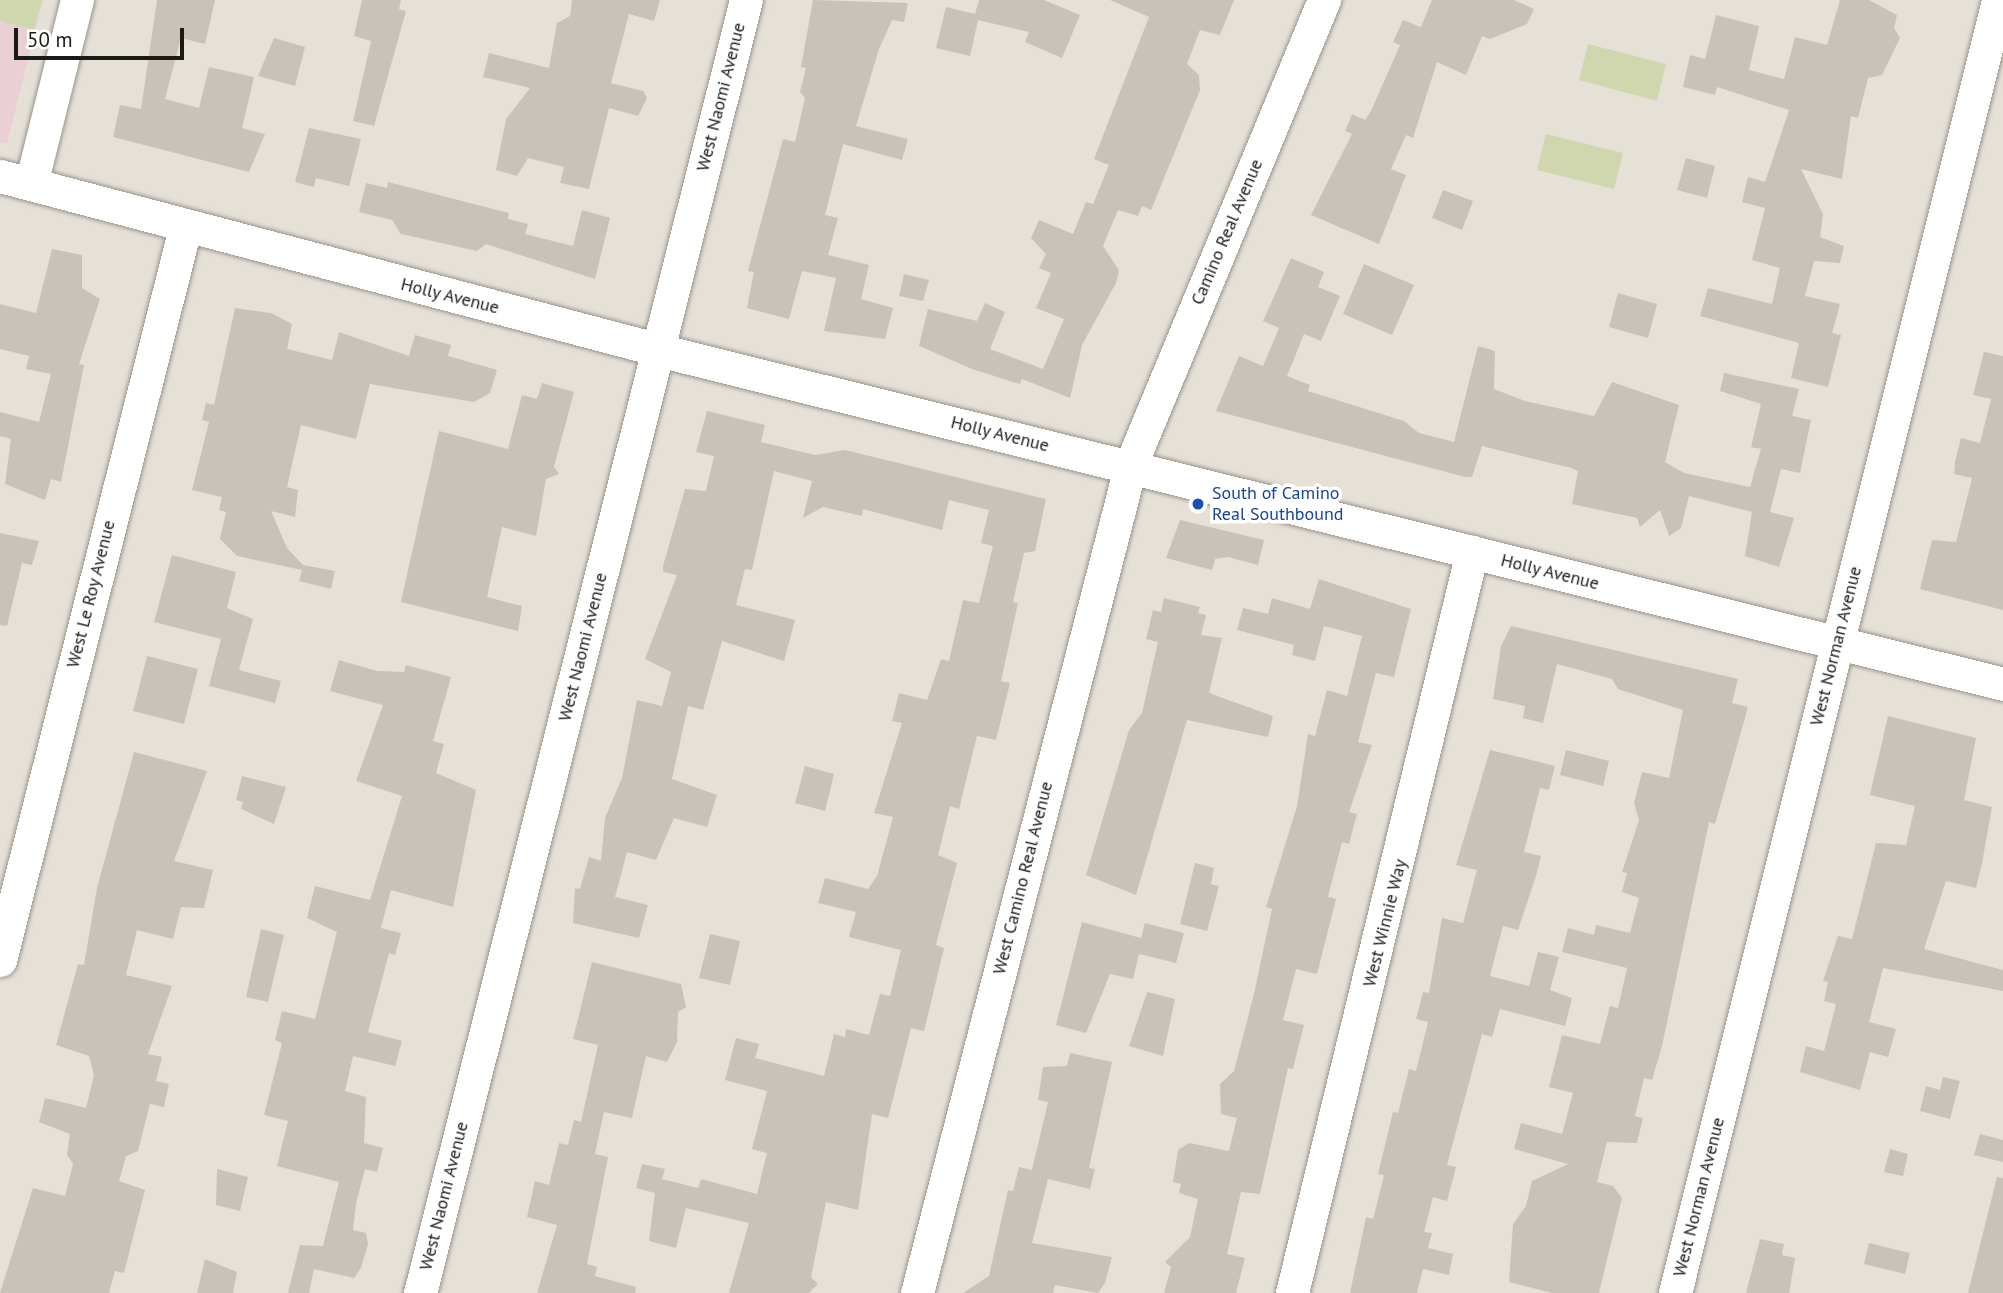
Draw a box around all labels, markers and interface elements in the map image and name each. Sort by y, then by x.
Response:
scale bar [18,14,187,58]
street label: West Naomi Avenue [692,20,750,174]
text: 50 m [27,26,73,53]
street label: Camino Real Avenue [1186,156,1268,308]
street label: Holly Avenue [398,273,502,319]
street label: Holly Avenue [948,411,1052,457]
place label: South of Camino Real Southbound [1212,483,1343,526]
marker: South of Camino Real Southbound [1190,496,1206,512]
street label: West Le Roy Avenue [62,517,120,671]
street label: Holly Avenue [1498,549,1602,595]
street label: West Norman Avenue [1806,564,1866,728]
street label: West Naomi Avenue [554,570,612,724]
street label: West Camino Real Avenue [988,779,1058,977]
street label: West Winnie Way [1359,857,1411,989]
street label: West Norman Avenue [1669,1115,1729,1279]
street label: West Naomi Avenue [415,1119,473,1273]

